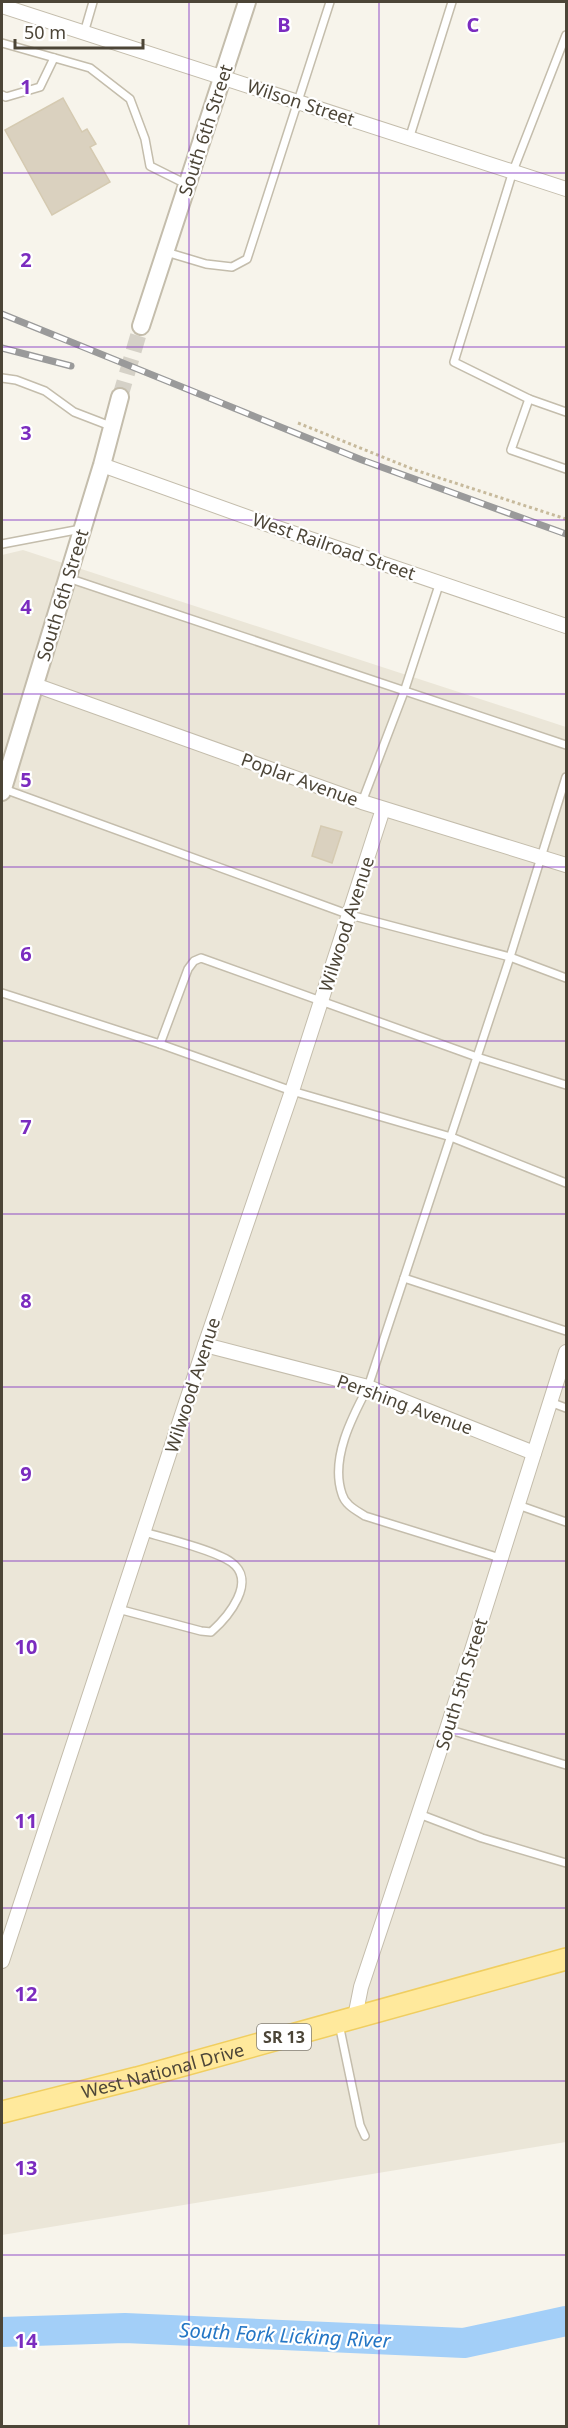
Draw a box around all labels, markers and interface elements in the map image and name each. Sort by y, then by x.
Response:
text: B [277,11,291,38]
text: C [467,11,480,38]
scale bar [15,12,142,50]
text: 50 m [24,20,66,44]
street label: South 6th Street [172,61,238,199]
text: 1 [20,73,32,100]
street label: Wilson Street [244,73,358,131]
text: 2 [20,246,32,273]
text: 3 [20,419,32,446]
street label: West Railroad Street [249,507,419,585]
street label: South 6th Street [30,525,94,664]
text: 4 [20,593,32,620]
street label: Poplar Avenue [238,747,362,811]
text: 5 [20,766,32,793]
street label: Wilwood Avenue [313,853,379,995]
text: 6 [20,940,32,967]
text: 7 [20,1113,32,1140]
text: 8 [20,1287,32,1314]
street label: Wilwood Avenue [159,1314,225,1456]
street label: Pershing Avenue [334,1368,476,1440]
text: 9 [20,1460,32,1487]
street label: South 5th Street [429,1614,493,1753]
text: 10 [15,1633,37,1660]
text: 11 [15,1807,37,1834]
text: 12 [15,1980,37,2007]
road number: SR 13 [257,2024,311,2050]
street label: West National Drive [79,2037,247,2104]
text: 13 [15,2154,37,2181]
water label: South Fork Licking River [179,2316,392,2354]
text: 14 [15,2327,38,2354]

